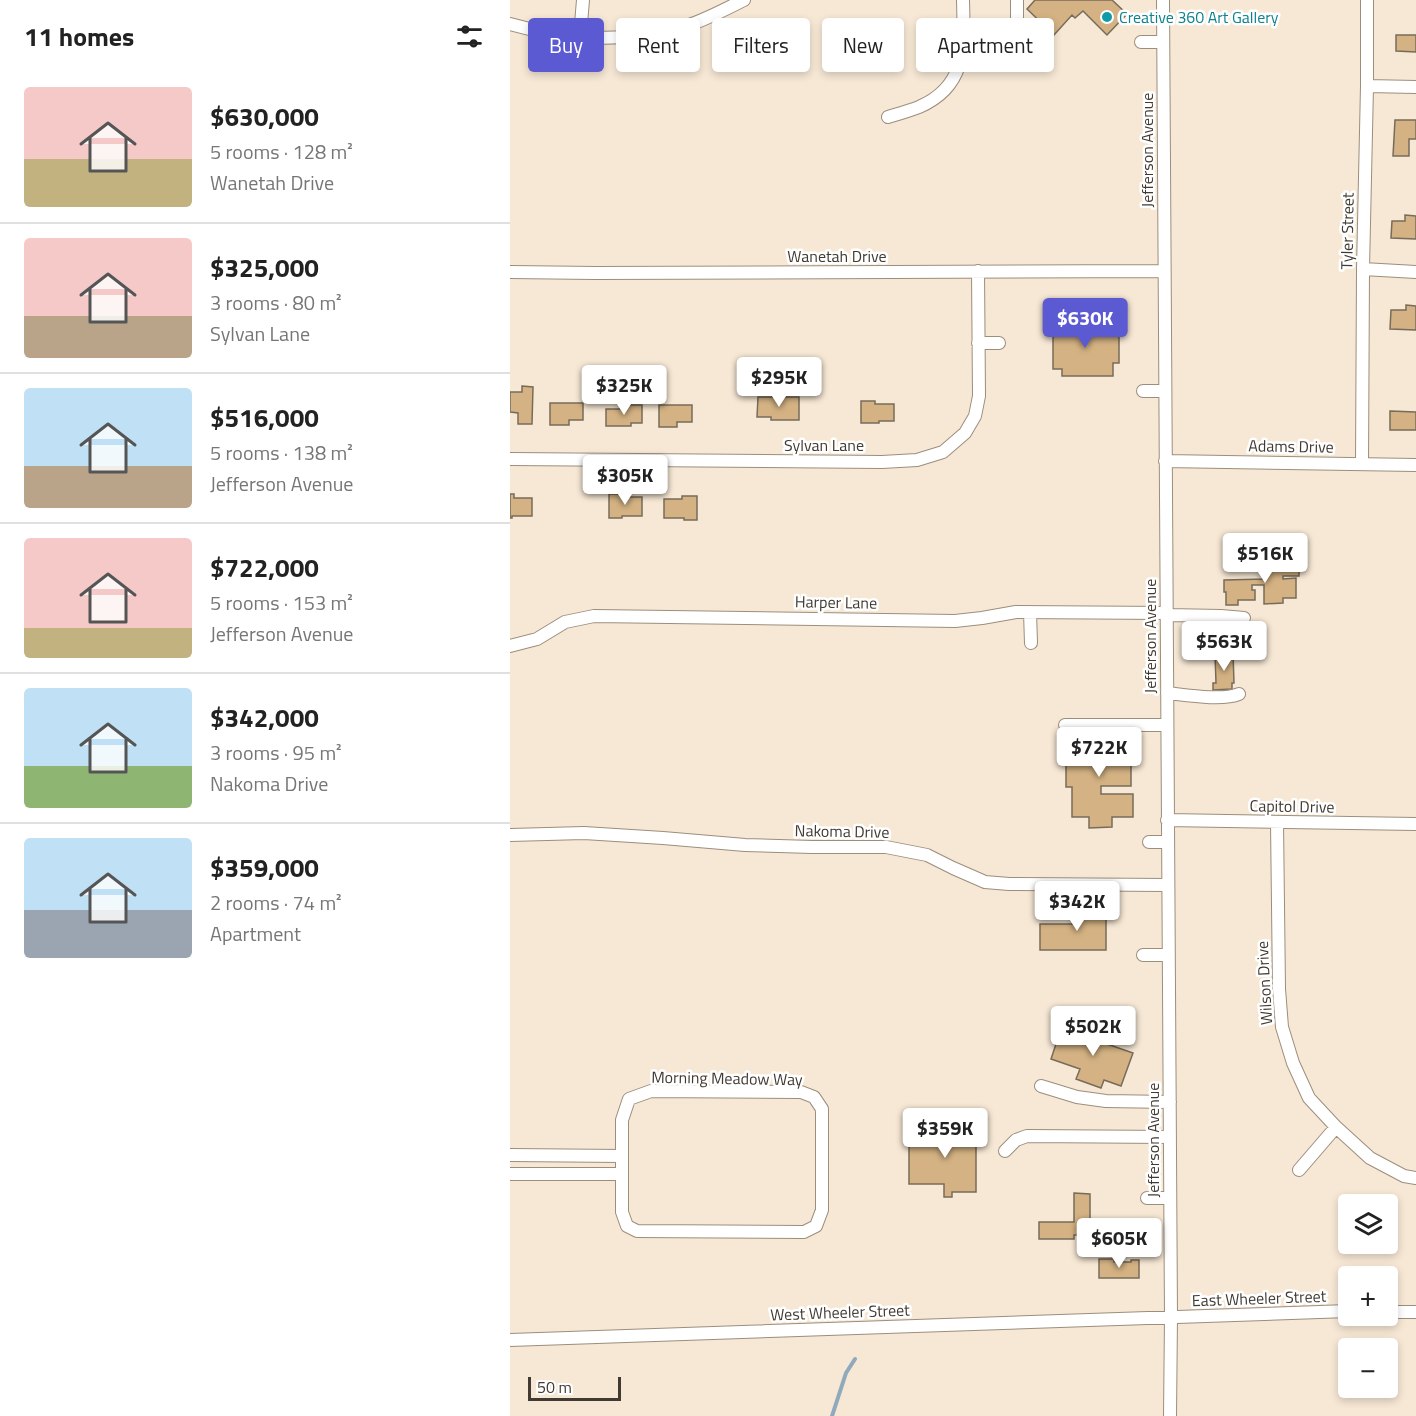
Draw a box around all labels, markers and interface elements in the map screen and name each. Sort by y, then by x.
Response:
place label: Creative 360 Art Gallery [1119,5,1279,29]
marker: Creative 360 Art Gallery [1100,10,1114,24]
text: 11 homes [24,17,134,56]
chip: Buy [528,18,604,72]
chip: Rent [616,18,700,72]
chip: Filters [712,18,810,72]
chip: New [822,18,904,72]
chip: Apartment [916,18,1054,72]
icon: filters [453,20,486,53]
street label: Jefferson Avenue [1135,93,1159,207]
text: $630,000 [210,97,319,136]
icon: home [72,111,144,183]
text: 5 rooms · 128 m² [210,136,353,167]
text: Wanetah Drive [210,167,334,198]
street label: Tyler Street [1334,192,1360,270]
street label: Wanetah Drive [787,244,887,268]
text: $325,000 [210,248,319,287]
icon: home [72,262,144,334]
text: 3 rooms · 80 m² [210,287,342,318]
pin: $630K [1043,298,1127,349]
text: $630K [1057,302,1113,333]
text: Sylvan Lane [210,318,310,349]
pin: $295K [737,357,821,408]
text: $295K [751,361,807,392]
pin: $325K [582,365,666,416]
text: $325K [596,369,652,400]
text: $516,000 [210,398,319,437]
icon: home [72,412,144,484]
street label: Sylvan Lane [784,433,864,457]
street label: Adams Drive [1248,433,1334,459]
text: 5 rooms · 138 m² [210,437,353,468]
pin: $305K [583,455,667,506]
text: $305K [597,459,653,490]
text: Jefferson Avenue [210,468,353,499]
pin: $516K [1223,533,1307,584]
text: $516K [1237,537,1293,568]
text: $722,000 [210,548,319,587]
icon: home [72,562,144,634]
street label: Jefferson Avenue [1138,579,1162,693]
text: 5 rooms · 153 m² [210,587,353,618]
street label: Harper Lane [795,589,877,615]
text: Jefferson Avenue [210,618,353,649]
pin: $563K [1182,621,1266,672]
text: $563K [1196,625,1252,656]
text: $342,000 [210,698,319,737]
icon: home [72,712,144,784]
pin: $722K [1057,727,1141,778]
text: $722K [1071,731,1127,762]
text: 3 rooms · 95 m² [210,737,342,768]
text: Nakoma Drive [210,768,328,799]
street label: Capitol Drive [1249,793,1335,819]
street label: Nakoma Drive [794,818,890,844]
text: $359,000 [210,848,319,887]
icon: home [72,862,144,934]
pin: $342K [1035,881,1119,932]
text: $342K [1049,885,1105,916]
text: 2 rooms · 74 m² [210,887,342,918]
text: Apartment [210,918,301,949]
street label: Wilson Drive [1250,940,1278,1026]
pin: $502K [1051,1006,1135,1057]
text: $502K [1065,1010,1121,1041]
street label: Morning Meadow Way [651,1065,803,1091]
street label: Jefferson Avenue [1141,1083,1165,1197]
pin: $359K [903,1108,987,1159]
text: $359K [917,1112,973,1143]
map controls [1338,1194,1398,1398]
button: layers [1338,1194,1398,1254]
pin: $605K [1077,1218,1161,1269]
text: $605K [1091,1222,1147,1253]
button: + [1338,1266,1398,1326]
street label: East Wheeler Street [1191,1284,1327,1312]
street label: West Wheeler Street [770,1298,911,1326]
button: − [1338,1338,1398,1398]
scale bar [528,1374,621,1402]
text: 50 m [537,1375,572,1399]

